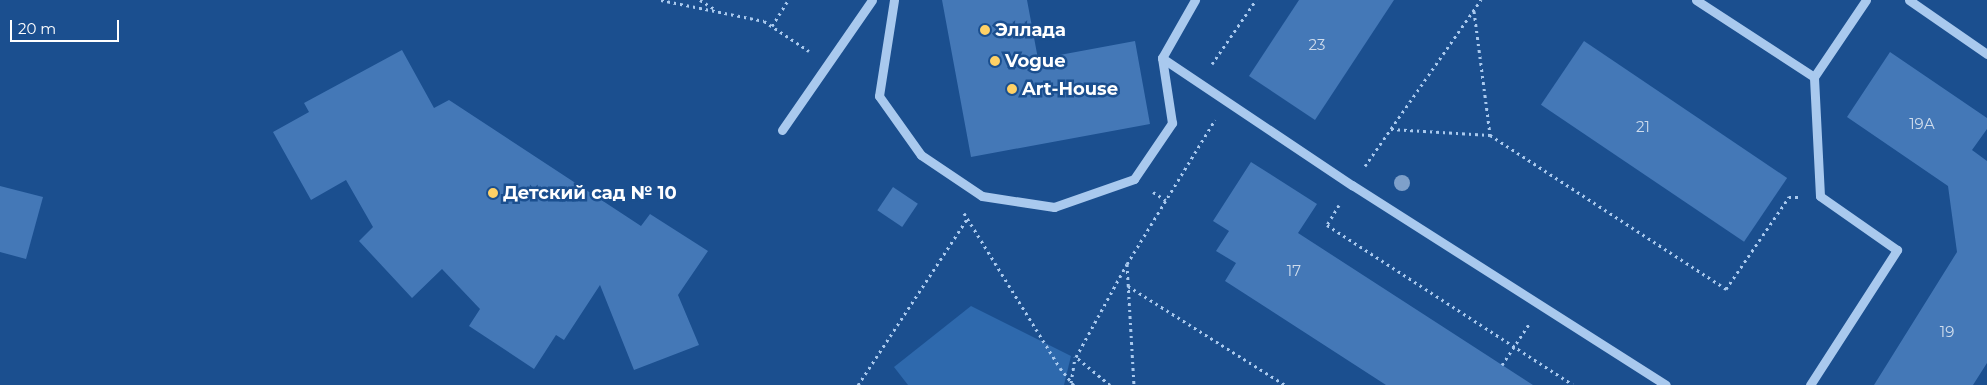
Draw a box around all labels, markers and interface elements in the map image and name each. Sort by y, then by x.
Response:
scale bar [12,10,121,42]
text: 20 m [18,19,56,38]
place label: Эллада [995,19,1066,41]
marker: Эллада [979,24,991,36]
house number: 23 [1309,36,1325,54]
place label: Vogue [1005,50,1066,72]
marker: Vogue [989,55,1001,67]
place label: Art-House [1022,78,1118,100]
marker: Art-House [1006,83,1018,95]
house number: 19А [1909,115,1935,133]
house number: 21 [1636,118,1650,136]
place label: Детский сад № 10 [503,182,677,204]
marker: Детский сад № 10 [487,187,499,199]
house number: 17 [1287,262,1301,280]
house number: 19 [1940,323,1954,341]

